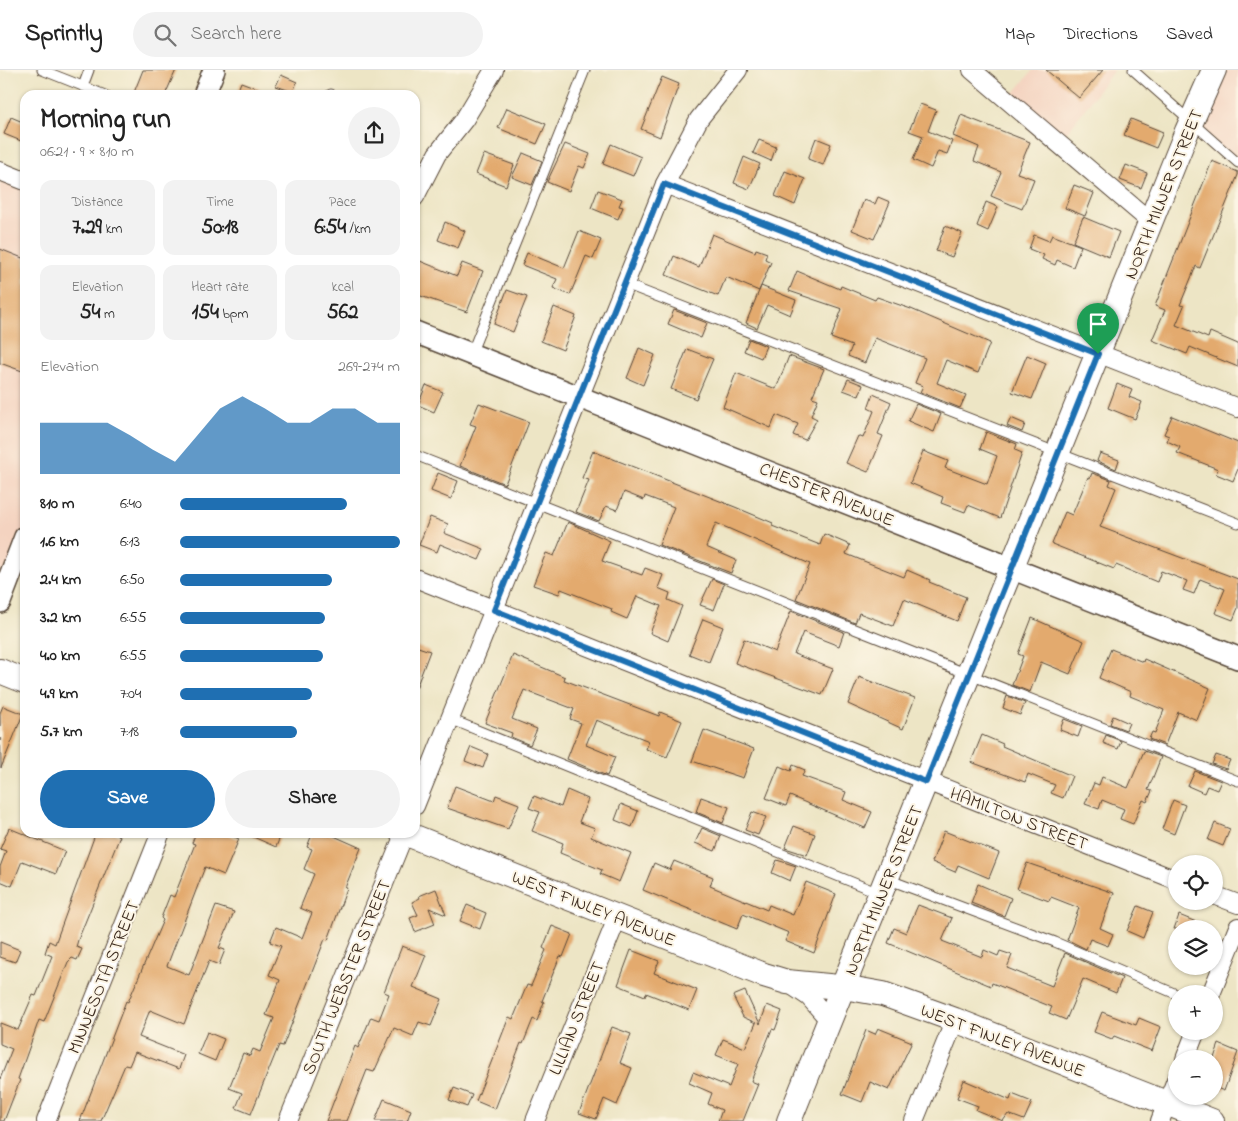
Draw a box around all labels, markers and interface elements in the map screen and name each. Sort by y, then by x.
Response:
search box [133,12,483,57]
text: Sprintly [25,17,103,52]
icon: search [151,21,179,49]
text: Search here [191,21,282,48]
text: Map [1005,22,1035,48]
text: Directions [1063,22,1138,48]
text: Saved [1166,22,1213,48]
text: Morning run [40,100,171,141]
street label: NORTH MILNER STREET [1119,106,1211,284]
button: share [348,107,400,159]
text: 06:21 · 9 × 810 m [40,140,134,164]
text: Distance [72,192,123,213]
text: Time [206,192,234,213]
text: Pace [329,192,356,213]
text: 7.29 [72,213,102,243]
text: 50:18 [201,213,239,243]
text: 6:54 [314,213,346,243]
text: km [102,219,122,240]
text: /km [346,219,371,240]
text: Elevation [72,277,123,298]
text: Heart rate [191,277,249,298]
text: kcal [332,277,354,298]
text: 54 [80,298,100,328]
text: 154 [192,298,219,328]
text: 562 [327,298,359,328]
pin [1077,303,1119,354]
text: m [100,304,115,325]
text: bpm [219,304,248,325]
icon: arrive [1084,310,1112,338]
text: Elevation [40,355,99,379]
text: 269–274 m [338,355,400,379]
street label: CHESTER AVENUE [755,457,898,535]
text: 810 m [40,492,74,516]
text: 6:40 [120,492,142,516]
text: 1.6 km [40,530,79,554]
text: 6:13 [120,530,140,554]
text: 2.4 km [40,568,81,592]
text: 6:50 [120,568,144,592]
text: 3.2 km [40,606,81,630]
text: 6:55 [120,606,147,630]
text: 4.0 km [40,644,80,668]
text: 6:55 [120,644,147,668]
text: 4.9 km [40,682,78,706]
text: 7:04 [120,682,141,706]
text: 5.7 km [40,720,82,744]
text: 7:18 [120,720,139,744]
button: Save [40,770,215,828]
button: Share [225,770,400,828]
street label: HAMILTON STREET [945,782,1091,858]
street label: NORTH MILNER STREET [839,802,931,980]
map controls [1168,855,1223,1105]
button: locate [1168,855,1223,910]
street label: WEST FINLEY AVENUE [507,865,679,955]
street label: SOUTH WEBSTER STREET [297,876,399,1079]
street label: MINNESOTA STREET [62,897,148,1058]
button: layers [1168,920,1223,975]
street label: LILLIAN STREET [543,958,612,1079]
button: + [1168,985,1223,1040]
street label: WEST FINLEY AVENUE [916,998,1088,1085]
button: − [1168,1050,1223,1105]

